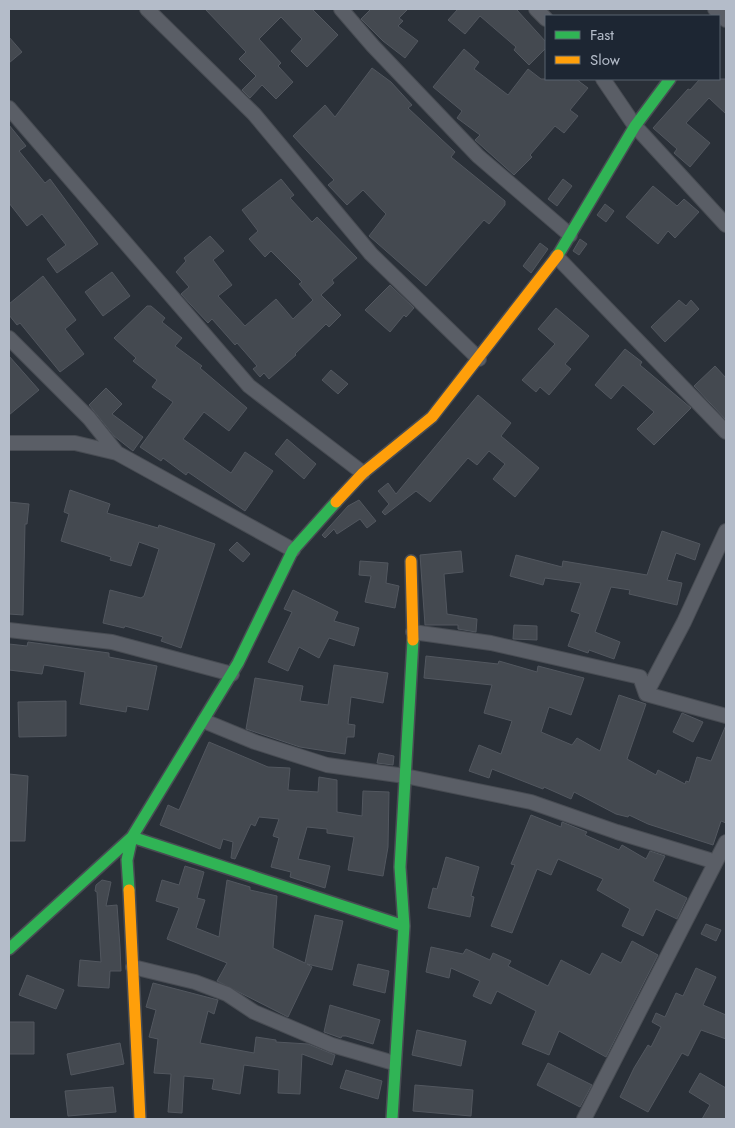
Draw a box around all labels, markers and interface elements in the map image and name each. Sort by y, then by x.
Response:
legend [545,15,720,80]
text: Fast [590,24,614,46]
text: Slow [590,49,621,71]

